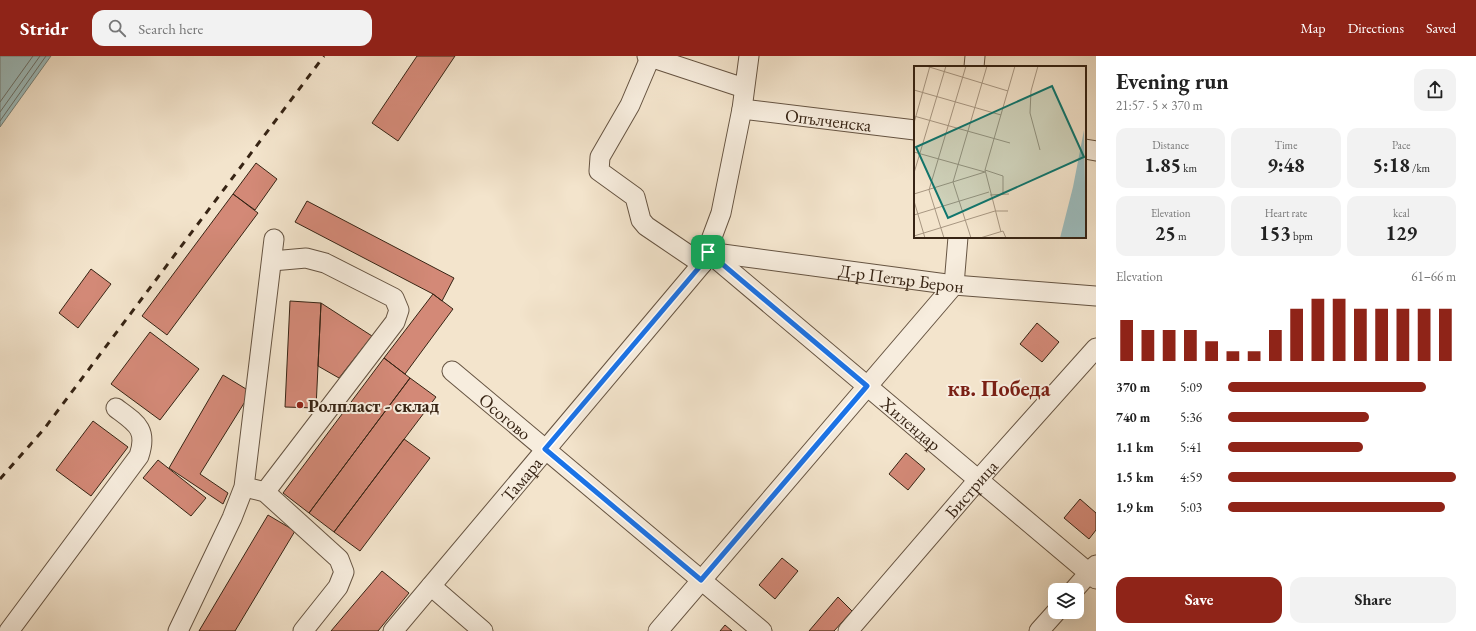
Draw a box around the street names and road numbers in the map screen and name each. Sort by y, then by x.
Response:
street label: Опълченска [784,103,874,136]
street label: Д-р Петър Берон [837,258,965,297]
street label: Осогово [475,387,537,445]
street label: Хилендар [876,391,946,455]
street label: Тамара [496,451,547,506]
street label: Бистрица [939,454,1003,523]

